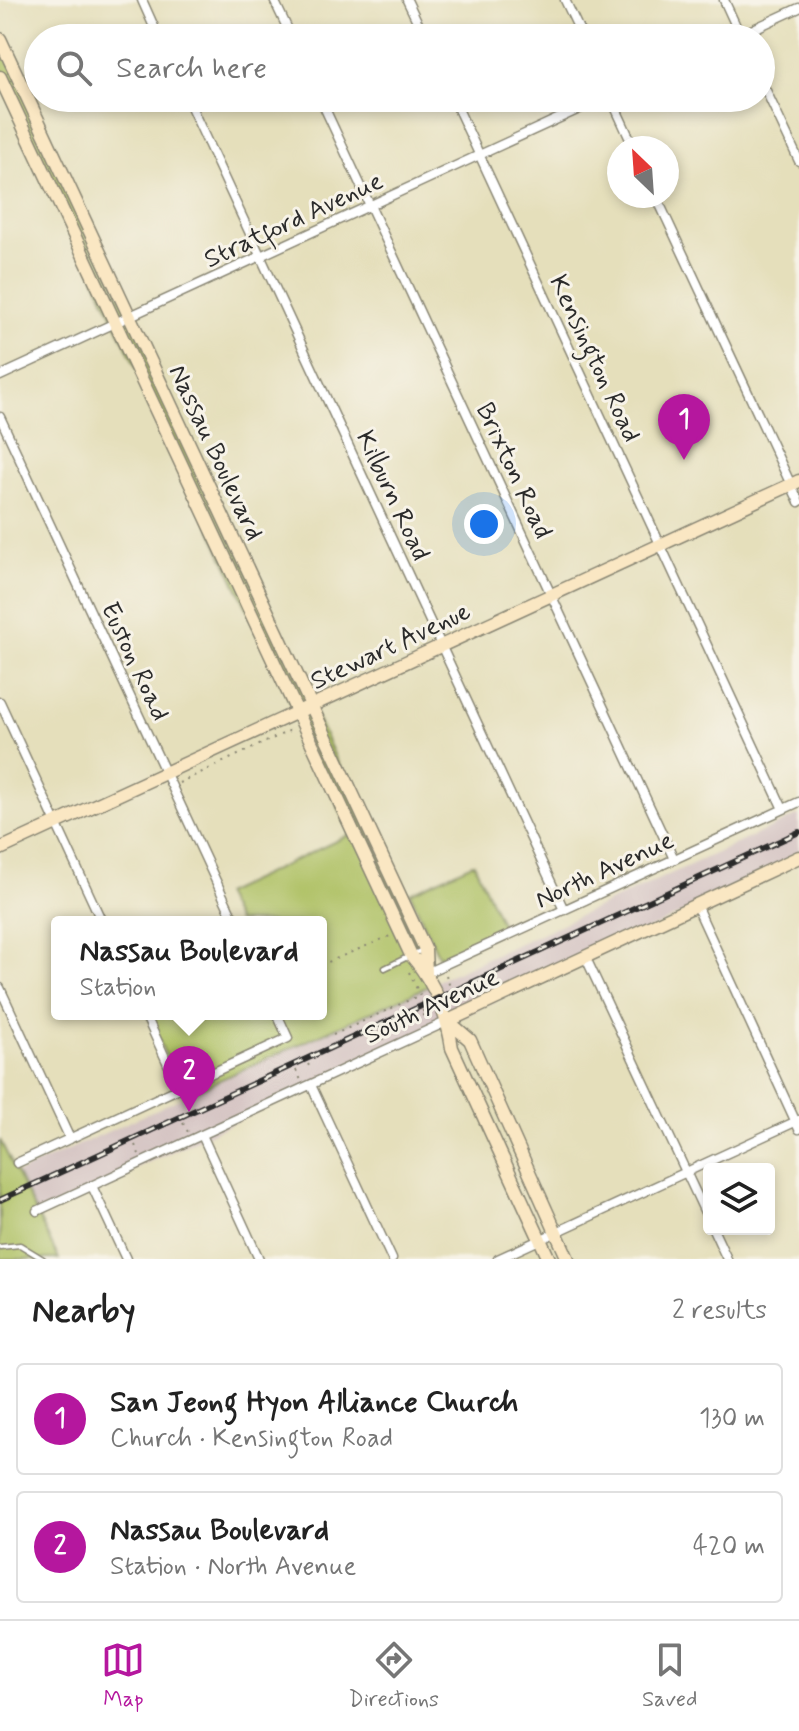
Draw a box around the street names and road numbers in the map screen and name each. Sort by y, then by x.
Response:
street label: Stratford Avenue [199,164,390,279]
street label: Kensington Road [538,270,648,449]
street label: Nassau Boulevard [160,360,271,546]
street label: Brixton Road [467,397,560,544]
street label: Kilburn Road [347,425,437,566]
street label: Stewart Avenue [305,595,476,699]
street label: Euston Road [92,597,177,727]
street label: North Avenue [530,824,680,918]
street label: South Avenue [359,961,505,1053]

